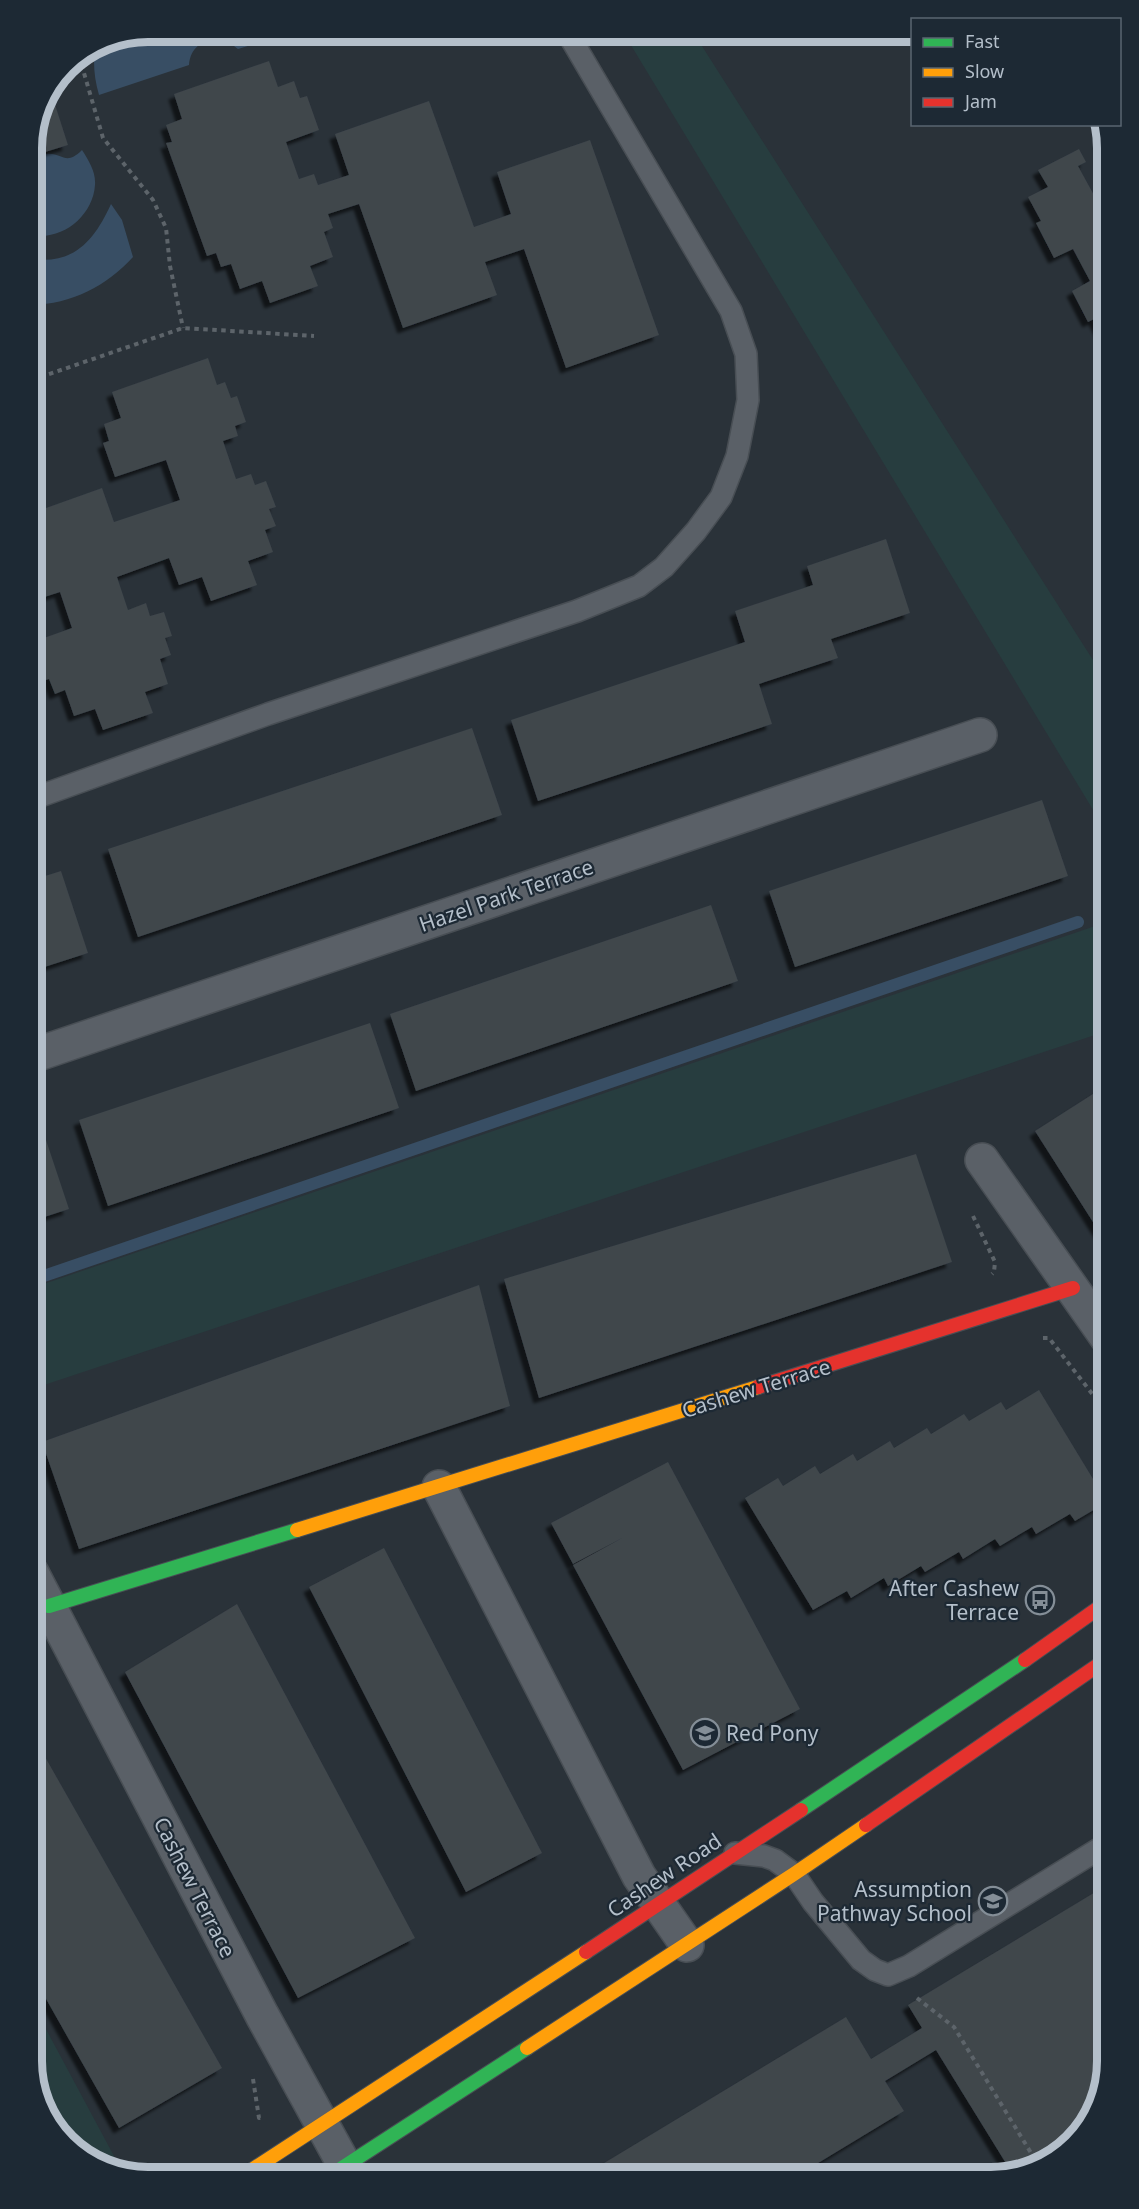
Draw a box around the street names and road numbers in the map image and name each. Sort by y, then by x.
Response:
street label: Hazel Park Terrace [415,852,597,938]
street label: Cashew Terrace [678,1352,834,1424]
street label: Cashew Terrace [148,1812,242,1962]
street label: Cashew Road [601,1826,727,1924]

